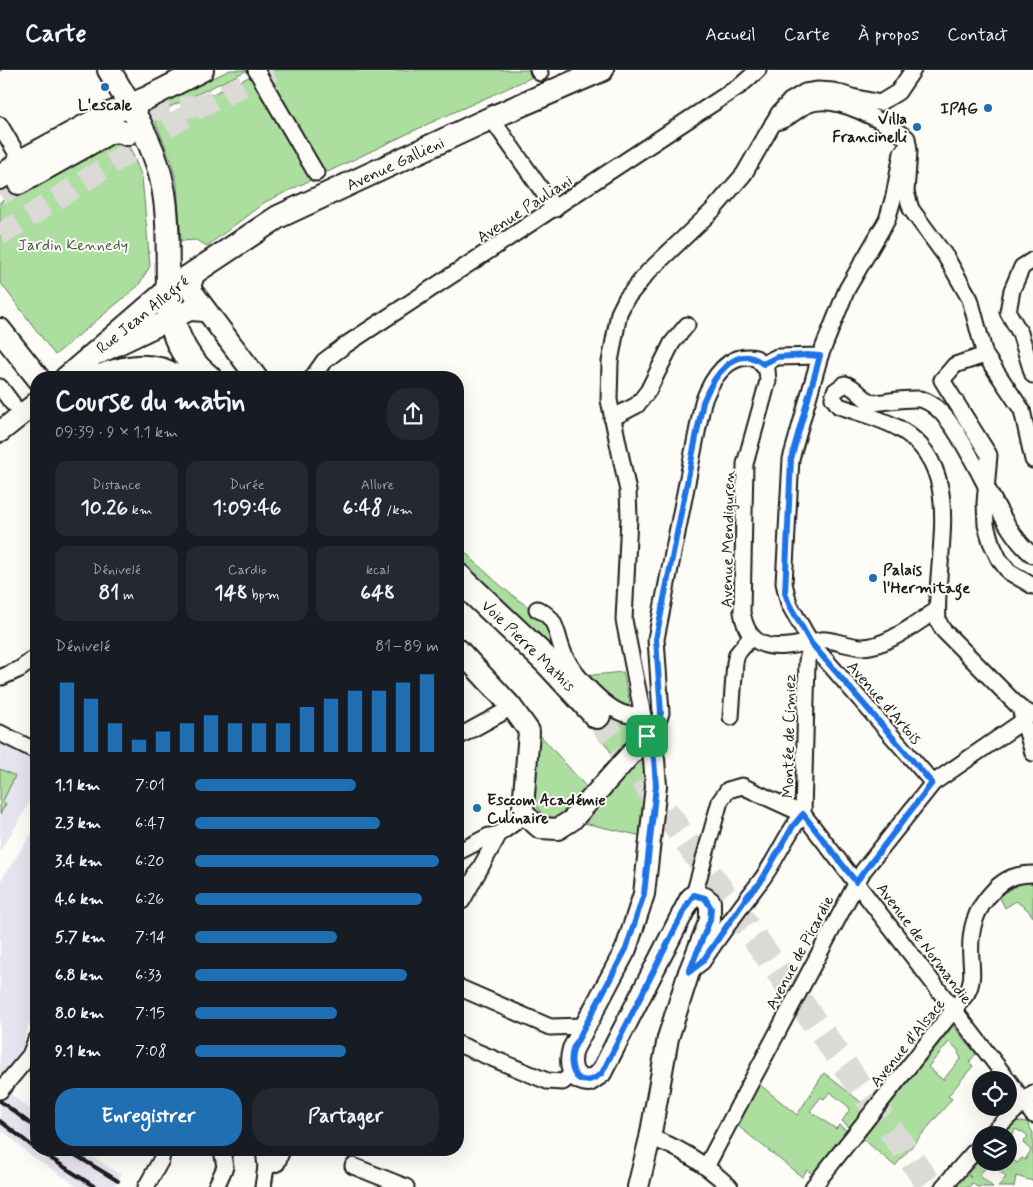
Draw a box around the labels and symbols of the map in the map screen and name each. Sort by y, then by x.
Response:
marker: L'escale [99,81,111,93]
place label: L'escale [78,95,133,116]
place label: IPAG [940,99,978,120]
marker: IPAG [982,102,994,114]
place label: Villa Francinelli [832,109,908,148]
marker: Villa Francinelli [911,121,923,133]
street label: Avenue Gallieni [343,132,448,196]
street label: Avenue Pauliani [473,170,577,248]
park label: Jardin Kennedy [18,235,128,256]
street label: Rue Jean Allegré [92,271,194,360]
street label: Avenue Mendiguren [717,470,740,608]
place label: Palais l'Hermitage [883,560,970,601]
marker: Palais l'Hermitage [867,572,879,584]
street label: Voie Pierre Mathis [476,596,580,696]
street label: Avenue d'Artois [842,657,926,749]
street label: Montée de Cimiez [778,673,801,798]
pin [626,715,668,757]
place label: Esccom Académie Culinaire [487,790,606,829]
marker: Esccom Académie Culinaire [471,802,483,814]
street label: Avenue de Normandie [871,879,977,1009]
street label: Avenue de Picardie [761,891,840,1014]
street label: Avenue d'Alsace [866,994,951,1092]

